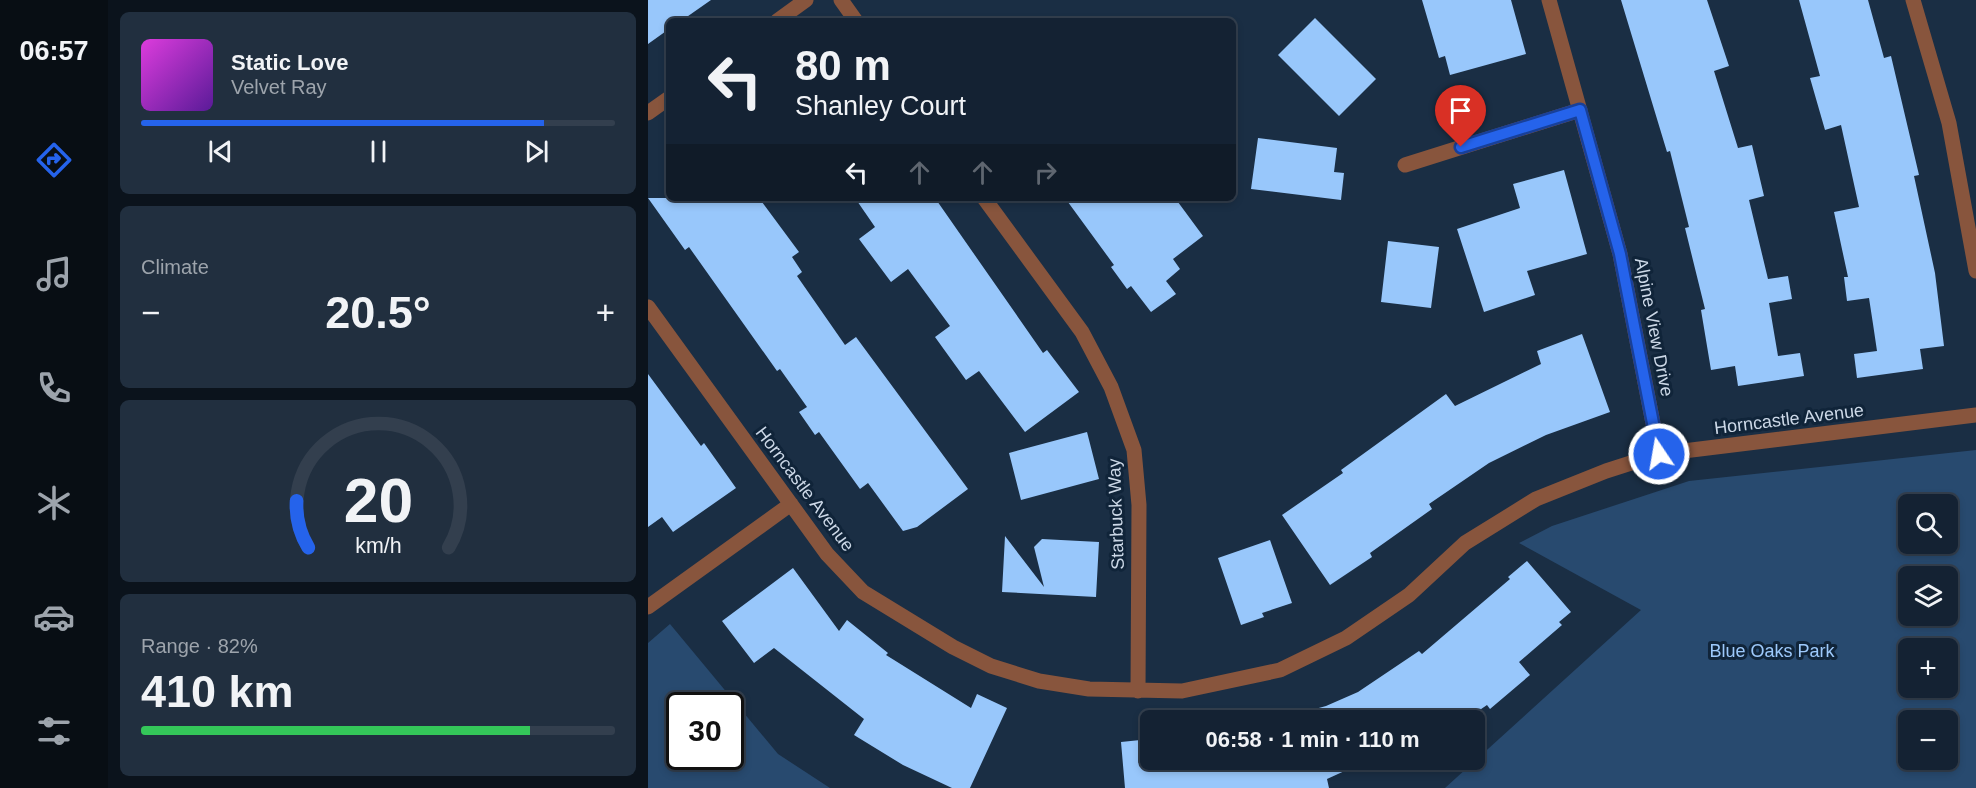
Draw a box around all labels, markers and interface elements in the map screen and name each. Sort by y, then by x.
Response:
text: 06:57 [19,36,89,66]
icon: left [696,42,774,120]
text: 80 m [795,42,891,89]
text: Static Love [231,50,348,75]
text: Velvet Ray [231,76,327,98]
pin [1435,85,1486,147]
text: Shanley Court [795,91,966,121]
icon: arrive [1444,94,1477,127]
icon: previous [204,135,237,168]
icon: pause [362,135,395,168]
icon: next [520,135,553,168]
icon: directions [33,139,75,181]
icon: left [840,156,873,189]
icon: ahead [903,156,936,189]
icon: ahead [966,156,999,189]
icon: right [1029,156,1062,189]
icon: music [33,253,75,295]
text: Climate [141,256,209,278]
street label: Alpine View Drive [1631,256,1677,398]
text: 20.5° [325,287,431,338]
text: − [141,294,160,331]
text: + [596,294,615,331]
icon: phone [33,367,75,409]
street label: Horncastle Avenue [1713,400,1865,438]
position arrow [1627,422,1691,486]
street label: Horncastle Avenue [752,423,858,555]
street label: Starbuck Way [1104,458,1128,570]
text: 20 [343,466,413,535]
icon: climate [33,482,75,524]
map controls [1898,494,1958,770]
button: search [1898,494,1958,554]
text: km/h [355,534,401,558]
button: layers [1898,566,1958,626]
icon: car [33,596,75,638]
text: Range · 82% [141,635,258,657]
button: + [1898,638,1958,698]
park label: Blue Oaks Park [1709,641,1836,661]
text: 410 km [141,666,294,717]
speed limit sign: 30 [666,692,744,770]
icon: filters [33,710,75,752]
button: − [1898,710,1958,770]
text: 06:58 · 1 min · 110 m [1206,727,1420,752]

